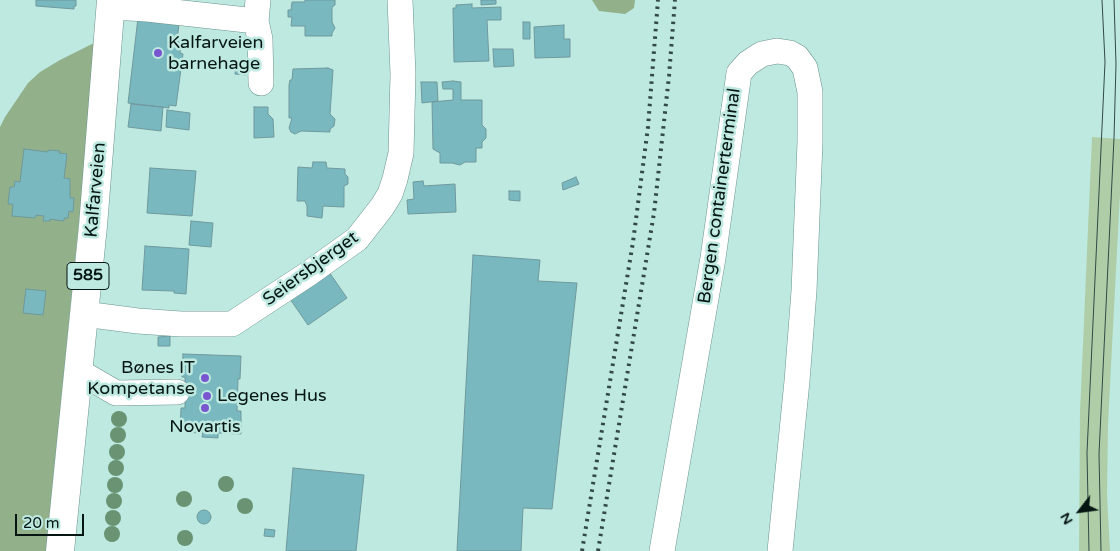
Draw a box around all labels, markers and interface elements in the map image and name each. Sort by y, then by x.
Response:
place label: Kalfarveien barnehage [168,32,263,74]
marker: Kalfarveien barnehage [152,47,164,59]
street label: Bergen containerterminal [694,87,746,305]
street label: Kalfarveien [81,141,111,239]
street label: Seiersbjerget [259,227,363,311]
road number: 585 [67,262,109,290]
place label: Bønes IT Kompetanse [87,357,195,399]
marker: Bønes IT Kompetanse [199,372,211,384]
place label: Legenes Hus [217,385,327,407]
marker: Legenes Hus [201,390,213,402]
marker: Novartis [199,402,211,414]
place label: Novartis [169,416,241,438]
north arrow [1055,486,1105,536]
scale bar [18,504,86,536]
text: N [1056,510,1077,528]
text: 20 m [23,514,60,532]

